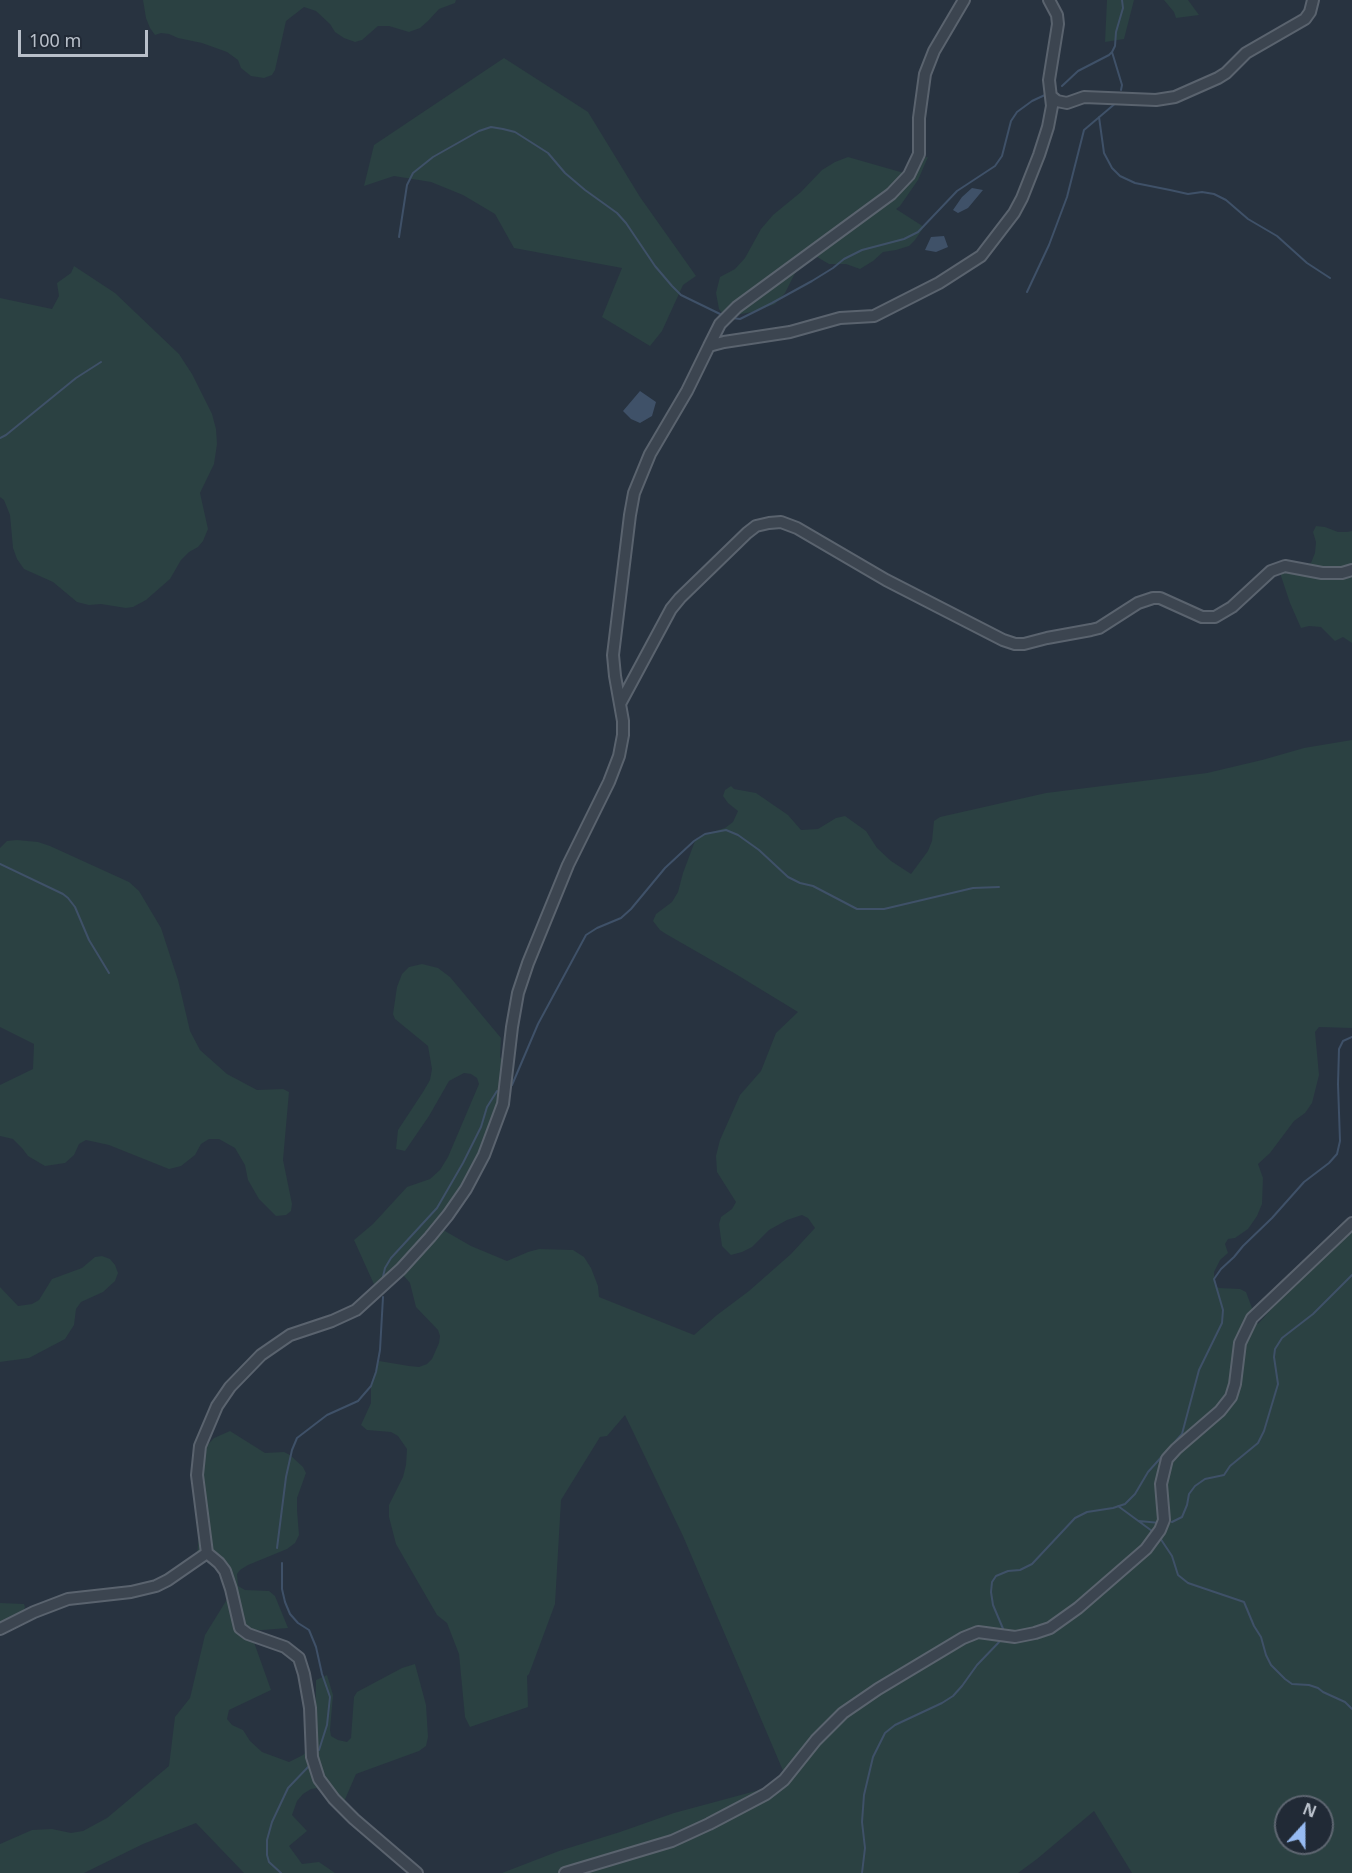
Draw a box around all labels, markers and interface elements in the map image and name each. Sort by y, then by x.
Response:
scale bar [21,18,152,56]
text: 100 m [29,28,81,52]
north arrow [1274,1795,1334,1855]
text: N [1300,1797,1320,1823]

